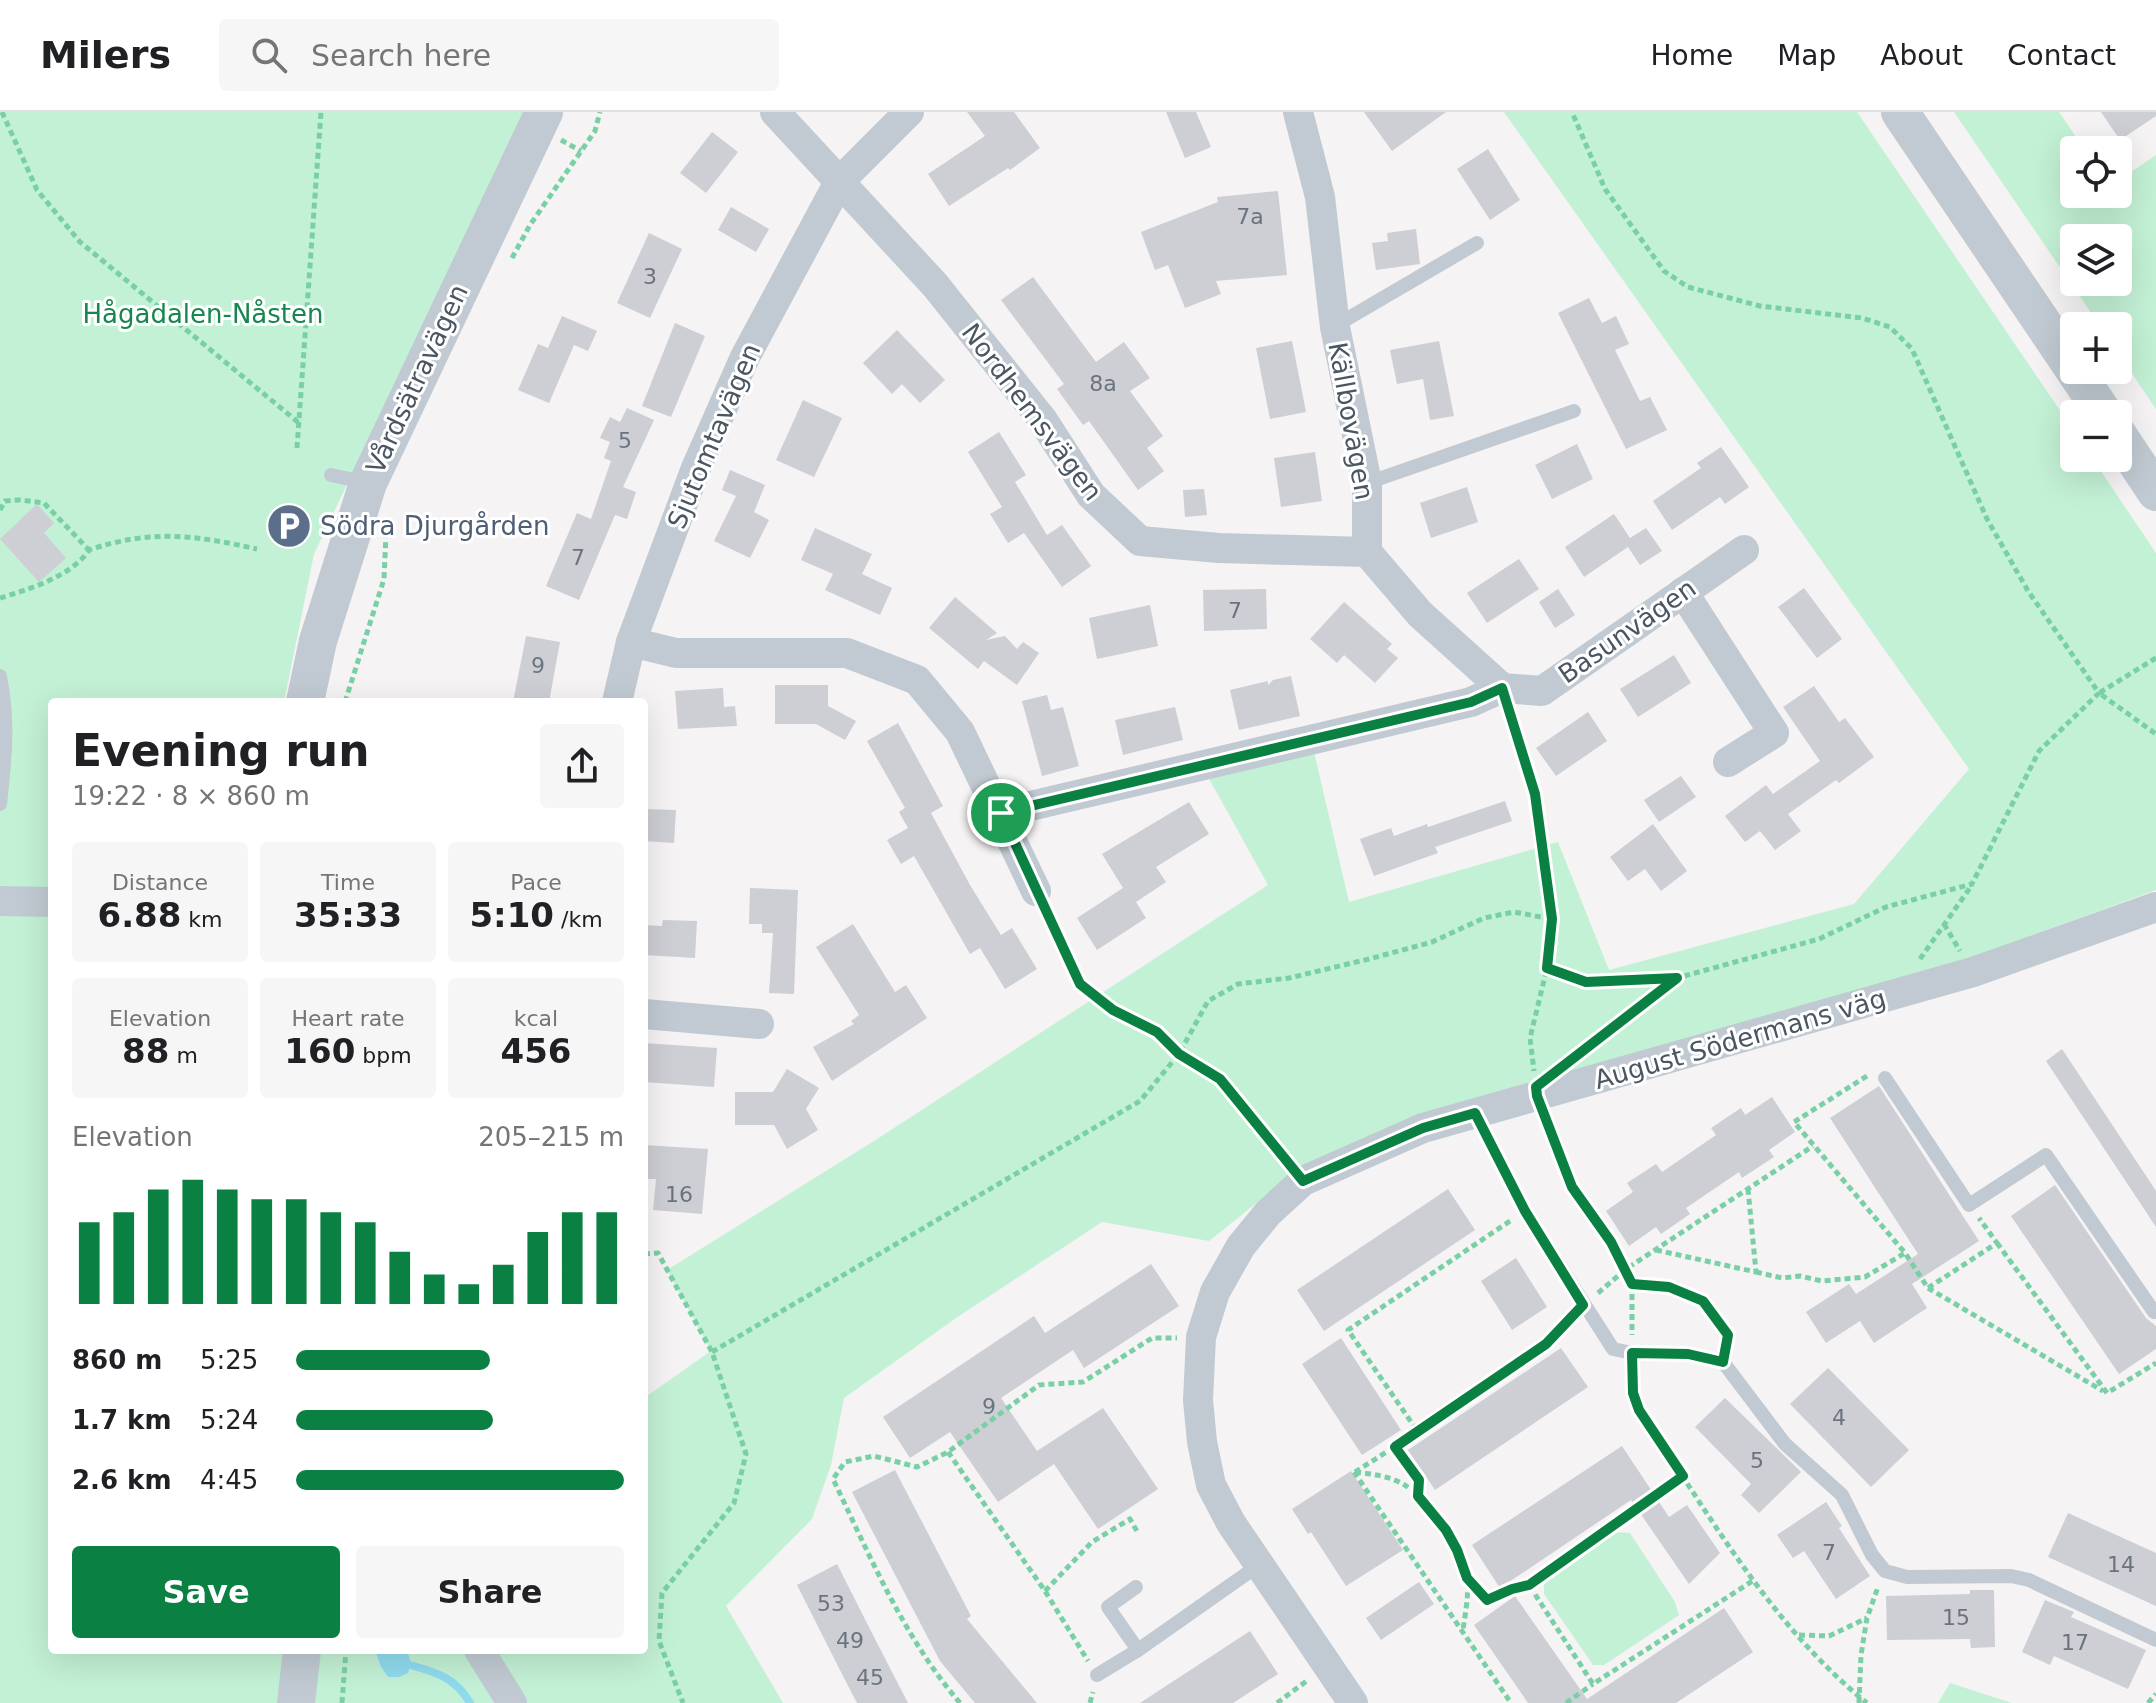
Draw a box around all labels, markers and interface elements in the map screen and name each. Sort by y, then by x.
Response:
search box [219,19,779,91]
text: Milers [40,33,171,77]
icon: search [247,33,291,77]
text: Search here [311,38,491,73]
text: Home [1650,39,1733,72]
text: Map [1777,39,1836,72]
text: About [1880,39,1963,72]
text: Contact [2007,39,2116,72]
map controls [2060,136,2132,472]
button: locate [2060,136,2132,208]
house number: 7a [1236,204,1264,229]
button: layers [2060,224,2132,296]
house number: 3 [643,264,657,289]
street label: Vårdsätravägen [360,280,474,478]
park label: Hågadalen-Nåsten [82,299,324,329]
button: + [2060,312,2132,384]
street label: Nordhemsvägen [956,318,1108,506]
street label: Sjutomtavägen [661,339,767,533]
street label: Källbovägen [1322,340,1380,502]
house number: 8a [1089,371,1117,396]
button: − [2060,400,2132,472]
house number: 5 [618,428,632,453]
parking icon: Södra Djurgården [265,502,313,550]
place label: Södra Djurgården [320,511,549,541]
house number: 7 [571,545,585,570]
street label: Basunvägen [1553,573,1701,689]
house number: 7 [1228,598,1242,623]
house number: 9 [531,653,545,678]
button: share [540,724,624,808]
text: Evening run [72,725,369,776]
pin [967,779,1035,847]
text: 19:22 · 8 × 860 m [72,781,310,811]
icon: arrive [979,791,1023,835]
text: Distance [112,870,208,895]
text: Time [321,870,375,895]
text: Pace [510,870,562,895]
text: 6.88 [97,895,181,935]
text: 35:33 [294,895,402,935]
text: 5:10 [469,895,554,935]
text: km [181,907,223,932]
text: /km [554,907,603,932]
street label: August Södermans väg [1591,983,1889,1095]
text: Elevation [109,1006,211,1031]
text: Heart rate [292,1006,404,1031]
text: kcal [514,1006,558,1031]
text: 88 [122,1031,169,1071]
text: 160 [284,1031,355,1071]
text: 456 [501,1031,571,1071]
text: m [169,1043,198,1068]
text: bpm [355,1043,412,1068]
text: Elevation [72,1122,193,1152]
text: 205–215 m [478,1122,624,1152]
house number: 16 [665,1182,693,1207]
text: 860 m [72,1345,162,1375]
text: 5:25 [200,1345,258,1375]
house number: 9 [982,1394,996,1419]
text: 1.7 km [72,1405,172,1435]
text: 5:24 [200,1405,258,1435]
house number: 4 [1832,1405,1846,1430]
house number: 5 [1750,1448,1764,1473]
text: 2.6 km [72,1465,172,1495]
text: 4:45 [200,1465,258,1495]
house number: 7 [1822,1540,1836,1565]
button: Save [72,1546,340,1638]
button: Share [356,1546,624,1638]
house number: 14 [2107,1552,2135,1577]
house number: 53 [817,1591,845,1616]
house number: 15 [1942,1605,1970,1630]
house number: 49 [836,1628,864,1653]
house number: 17 [2061,1630,2089,1655]
house number: 45 [856,1665,884,1690]

